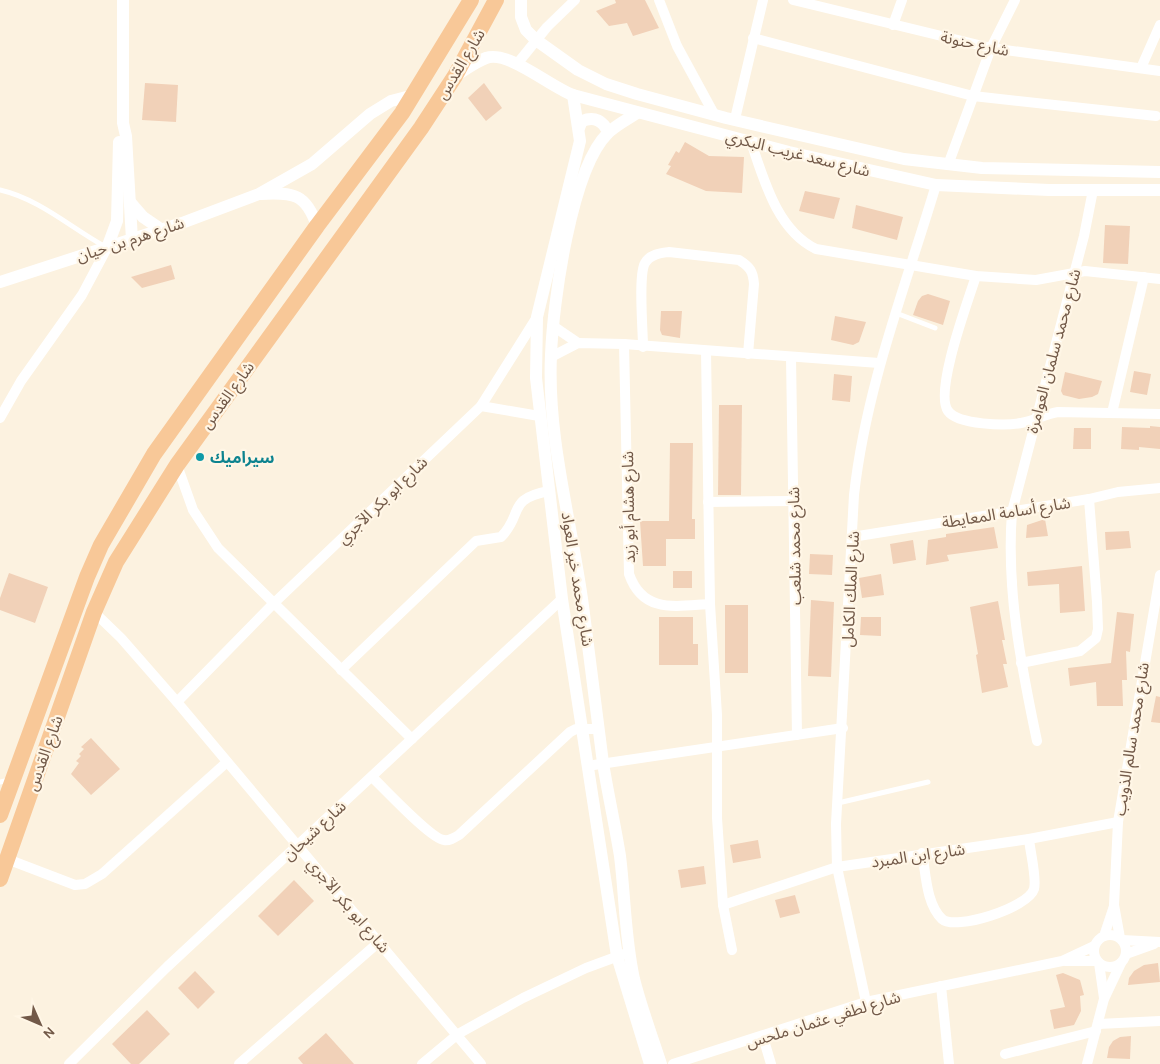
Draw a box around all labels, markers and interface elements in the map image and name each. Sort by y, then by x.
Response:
street label: شارع القدس [432,26,491,104]
street label: شارع حنونة [938,27,1011,63]
street label: شارع سعد غريب البكري [723,126,872,184]
street label: شارع هرم بن حيان [74,213,187,269]
street label: شارع محمد سلمان العوامرة [1022,267,1087,436]
street label: شارع القدس [197,358,261,434]
place label: سيراميك [210,448,274,467]
marker: سيراميك [194,451,206,463]
street label: شارع هشام أبو زيد [618,451,642,563]
street label: شارع ابو بكر الآجري [333,453,433,550]
street label: شارع محمد شلعب [784,487,808,605]
street label: شارع أسامة المعايطة [940,493,1072,535]
street label: شارع محمد خير العواد [555,510,598,648]
street label: شارع الملك الكامل [838,530,866,648]
street label: شارع محمد سالم الذويب [1110,661,1156,818]
street label: شارع القدس [22,713,70,794]
street label: شارع شيحان [279,796,352,867]
street label: شارع ابن المبرد [870,839,967,874]
street label: شارع ابو بكر الآجري [301,854,394,959]
street label: شارع لطفي عثمان ملحس [744,987,903,1055]
north arrow [15,999,65,1049]
text: N [39,1023,58,1042]

